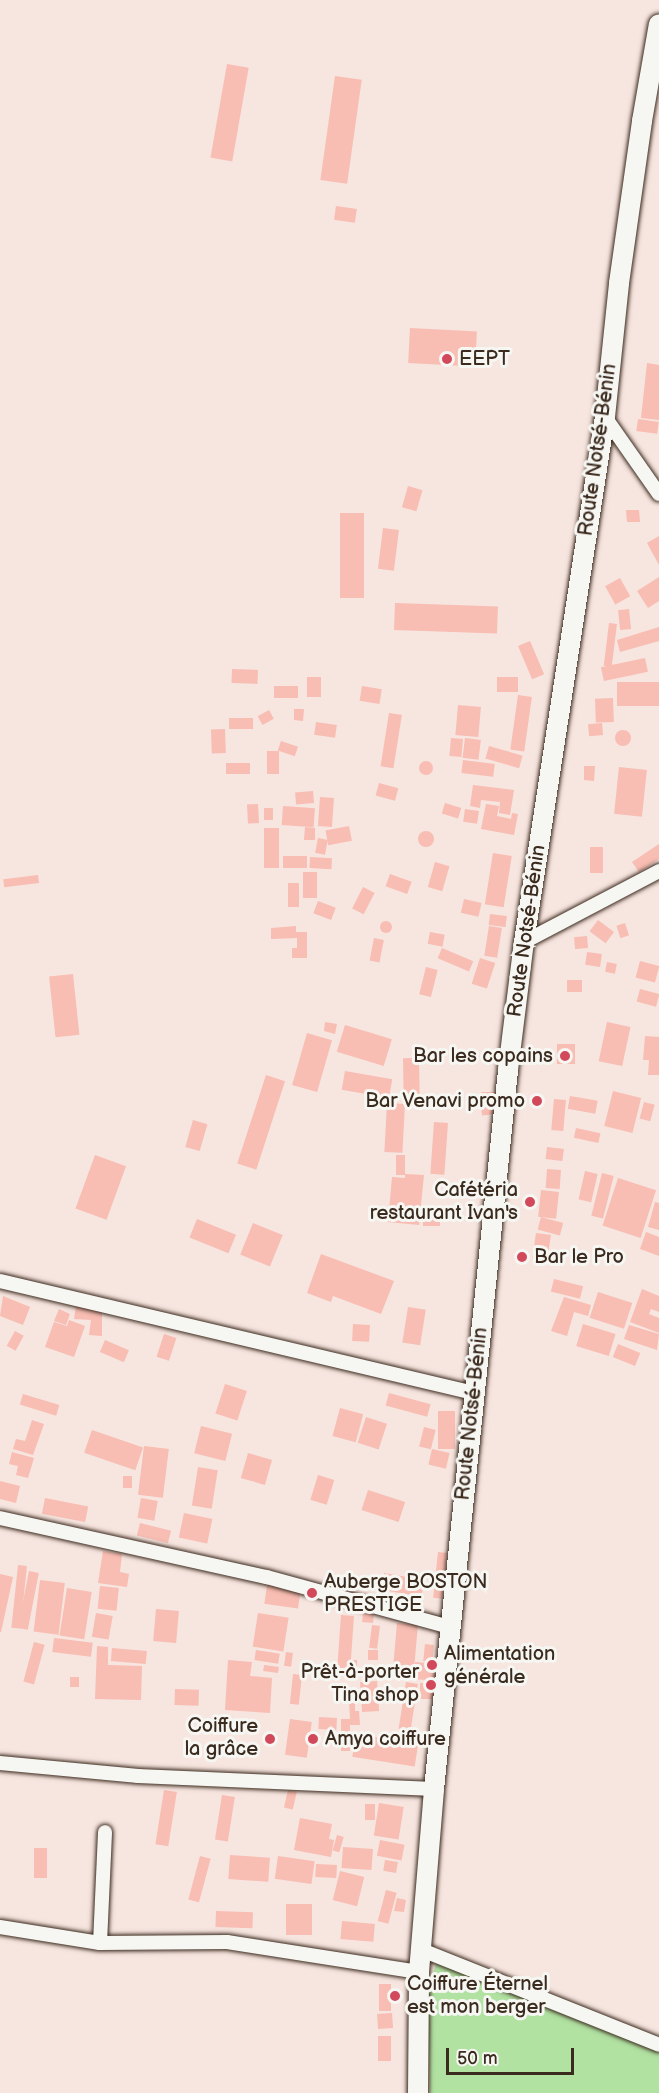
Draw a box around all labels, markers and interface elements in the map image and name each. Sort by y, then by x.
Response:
place label: EEPT [459,347,510,371]
marker: EEPT [440,352,454,366]
street label: Route Notsé-Bénin [574,362,622,538]
street label: Route Notsé-Bénin [503,843,551,1019]
place label: Bar les copains [413,1044,553,1068]
marker: Bar les copains [558,1049,572,1063]
place label: Bar Venavi promo [365,1089,525,1113]
marker: Bar Venavi promo [530,1094,544,1108]
place label: Cafétéria restaurant Ivan's [370,1178,518,1225]
marker: Cafétéria restaurant Ivan's [523,1195,537,1209]
place label: Bar le Pro [534,1245,624,1269]
marker: Bar le Pro [515,1250,529,1264]
street label: Route Notsé-Bénin [451,1326,493,1502]
place label: Auberge BOSTON PRESTIGE [324,1570,488,1617]
marker: Auberge BOSTON PRESTIGE [305,1586,319,1600]
place label: Alimentation générale [444,1642,555,1689]
marker: Alimentation générale [425,1658,439,1672]
place label: Prêt-à-porter Tina shop [300,1661,419,1708]
marker: Prêt-à-porter Tina shop [424,1678,438,1692]
place label: Coiffure la grâce [185,1715,258,1762]
place label: Amya coiffure [325,1727,446,1751]
marker: Coiffure la grâce [263,1732,277,1746]
marker: Amya coiffure [306,1732,320,1746]
place label: Coiffure Éternel est mon berger [407,1972,548,2019]
marker: Coiffure Éternel est mon berger [388,1989,402,2003]
scale bar [449,2036,576,2074]
text: 50 m [457,2048,498,2069]

